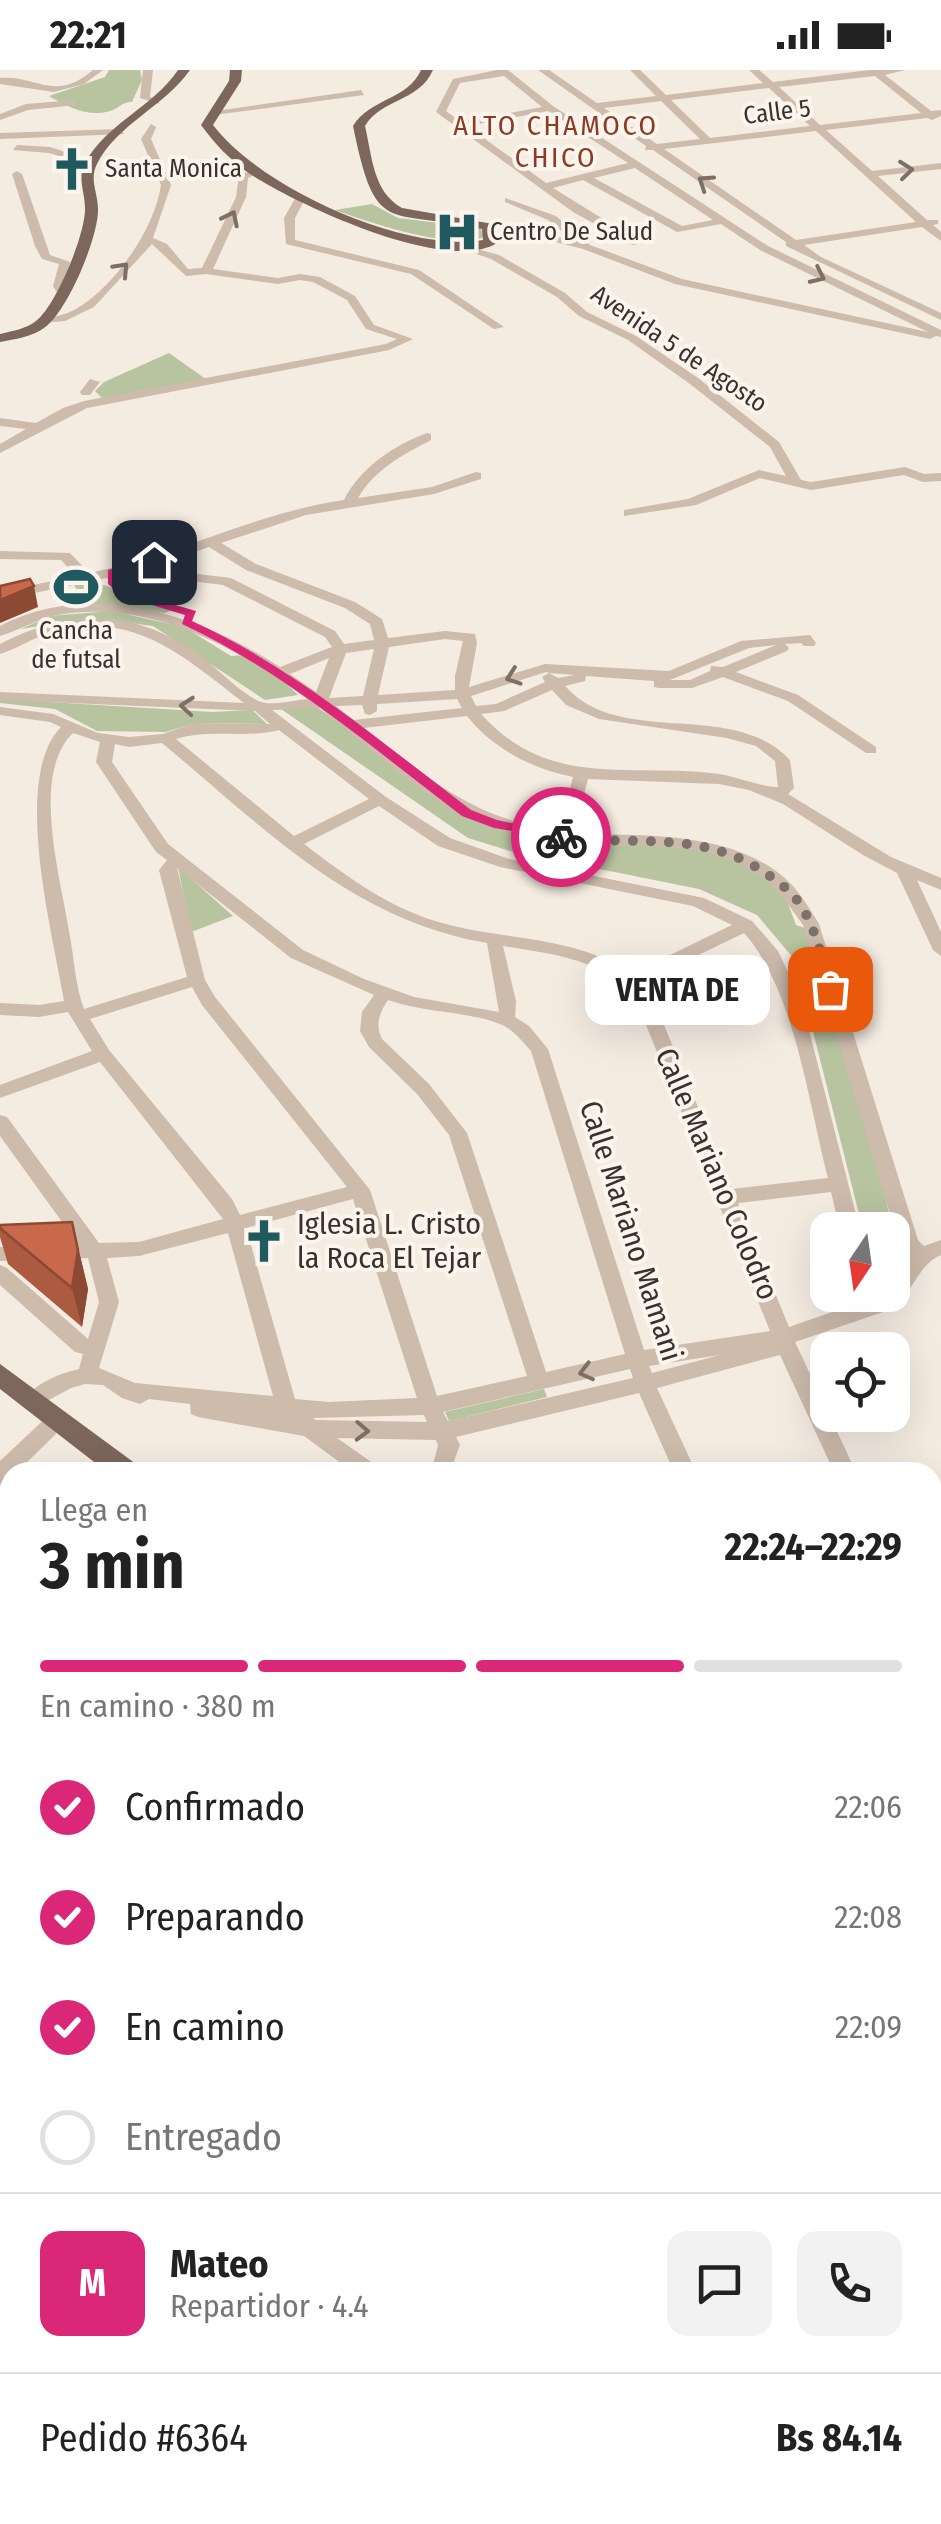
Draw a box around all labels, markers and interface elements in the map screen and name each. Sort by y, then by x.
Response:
text: 22:21 [50,12,127,58]
street label: Calle 5 [742,93,812,131]
district label: ALTO CHAMOCO CHICO [453,109,659,174]
church icon: Santa Monica [48,145,96,193]
place label: Santa Monica [105,154,242,184]
one-way arrow [898,160,914,181]
one-way arrow [698,176,716,194]
hospital icon: Centro De Salud [433,208,481,256]
one-way arrow [219,210,239,228]
place label: Centro De Salud [490,217,653,247]
one-way arrow [110,262,128,281]
one-way arrow [807,263,825,283]
street label: Avenida 5 de Agosto [585,279,773,419]
pin [112,520,197,605]
icon: home [127,535,182,590]
sports icon: Cancha de futsal [52,563,100,611]
place label: Cancha de futsal [31,616,121,675]
one-way arrow [505,665,522,685]
one-way arrow [179,696,195,718]
courier [511,787,611,887]
icon: bike [534,810,589,865]
pin [788,947,873,1032]
callout: VENTA DE [585,954,770,1024]
icon: bag [803,962,858,1017]
text: VENTA DE [616,971,739,1009]
street label: Calle Mariano Colodro [648,1043,786,1305]
street label: Calle Mariano Mamani [572,1096,690,1366]
place label: Iglesia L. Cristo la Roca El Tejar [297,1206,482,1276]
north arrow [810,1212,910,1312]
map controls [810,1212,910,1432]
church icon: Iglesia L. Cristo la Roca El Tejar [240,1217,288,1265]
button: locate [810,1332,910,1432]
one-way arrow [578,1360,595,1381]
one-way arrow [355,1420,371,1441]
text: Llega en [40,1491,148,1529]
text: 22:24–22:29 [725,1524,902,1570]
text: 3 min [40,1527,185,1605]
text: En camino · 380 m [40,1687,276,1725]
icon: check [40,1780,95,1835]
text: Confirmado [125,1784,305,1830]
text: 22:06 [834,1788,902,1826]
icon: check [40,1890,95,1945]
text: Preparando [125,1894,305,1940]
text: 22:08 [834,1898,902,1936]
icon: check [40,2000,95,2055]
text: En camino [125,2004,285,2050]
text: 22:09 [835,2008,902,2046]
text: Entregado [125,2114,282,2160]
button: chat [667,2231,772,2336]
button: phone [797,2231,902,2336]
text: Mateo [170,2241,269,2287]
text: M [79,2260,106,2306]
text: Repartidor · 4.4 [170,2287,369,2325]
text: Pedido #6364 [40,2415,248,2461]
text: Bs 84.14 [776,2415,902,2461]

